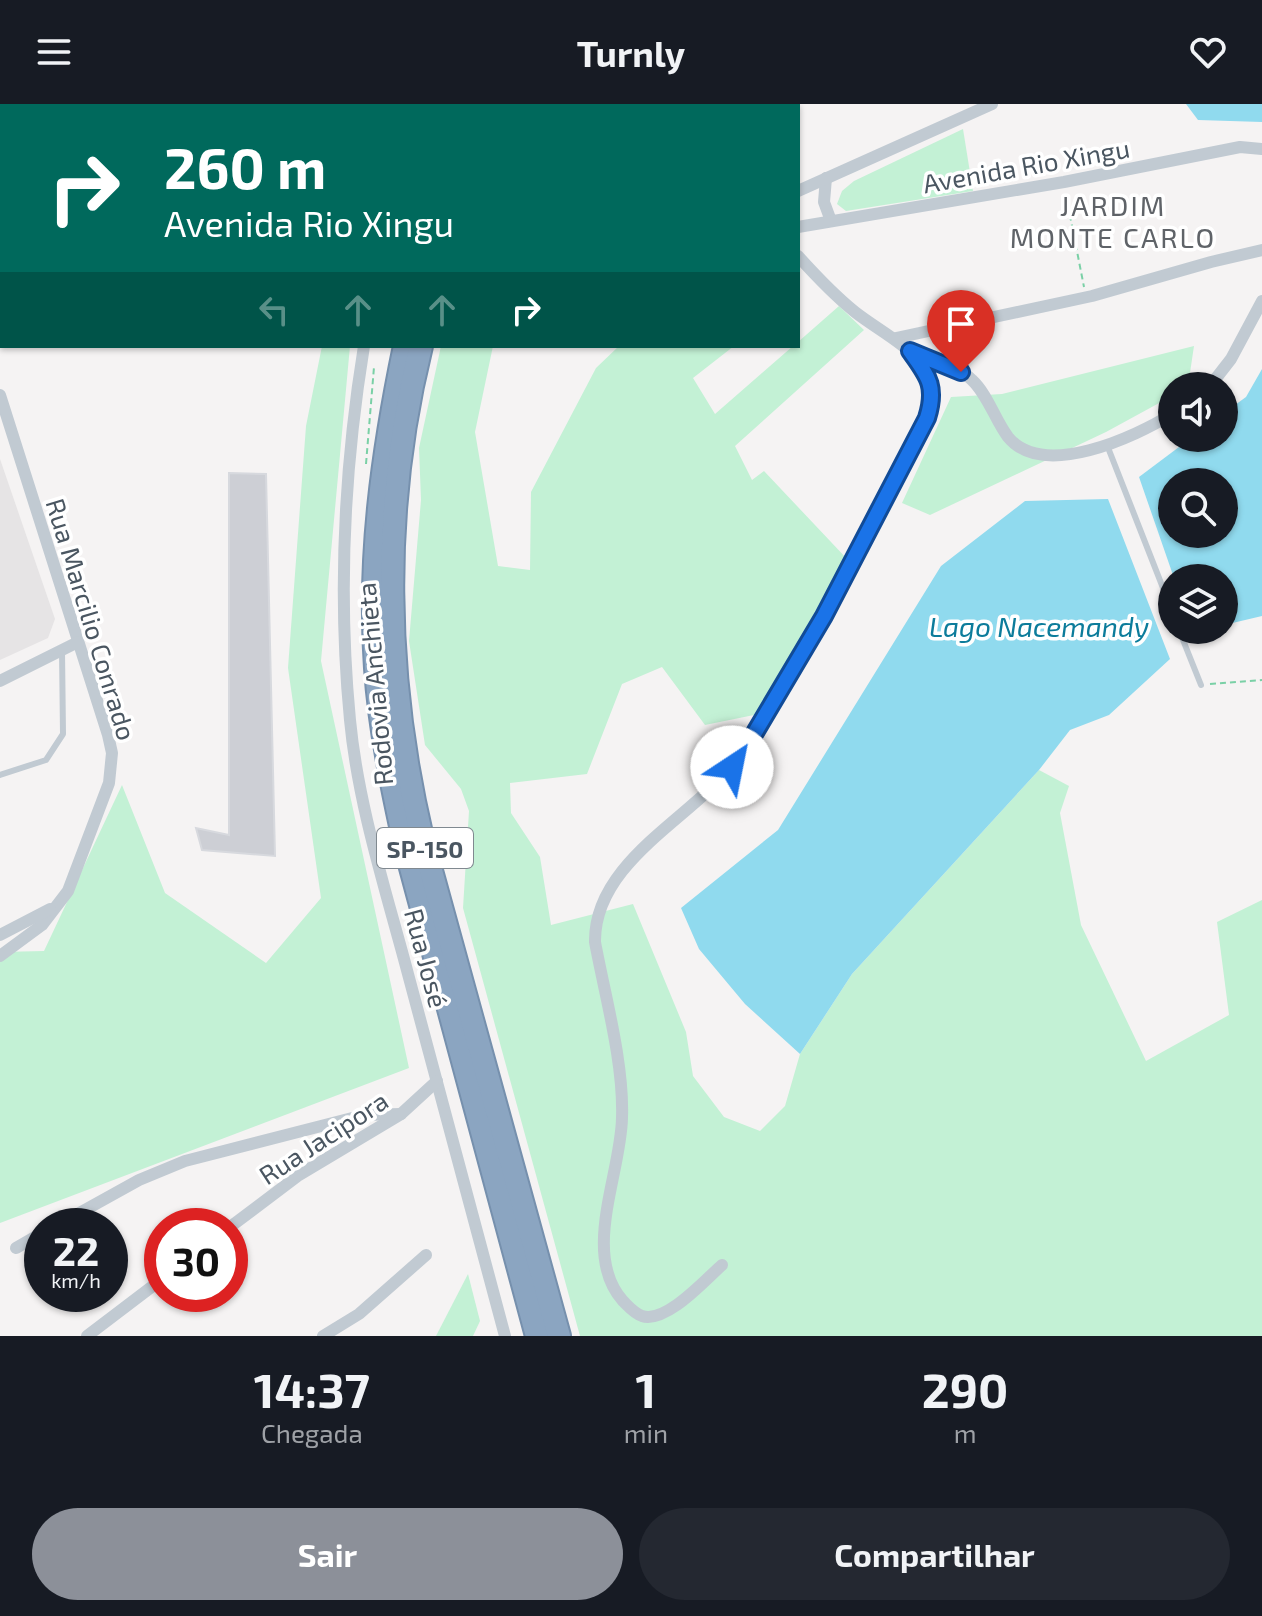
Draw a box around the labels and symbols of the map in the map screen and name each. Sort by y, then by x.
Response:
street label: Avenida Rio Xingu [920,132,1132,198]
district label: JARDIM MONTE CARLO [1010,188,1216,254]
pin [927,290,995,372]
street label: Rua Marcilio Conrado [40,494,144,744]
street label: Rodovia Anchieta [350,581,398,787]
water label: Lago Nacemandy [929,609,1149,643]
position arrow [690,725,774,809]
road number: SP-150 [377,828,473,868]
street label: Rua José [399,905,455,1011]
street label: Rua Jacipora [253,1084,393,1190]
speed limit sign: 30 [144,1208,248,1312]

